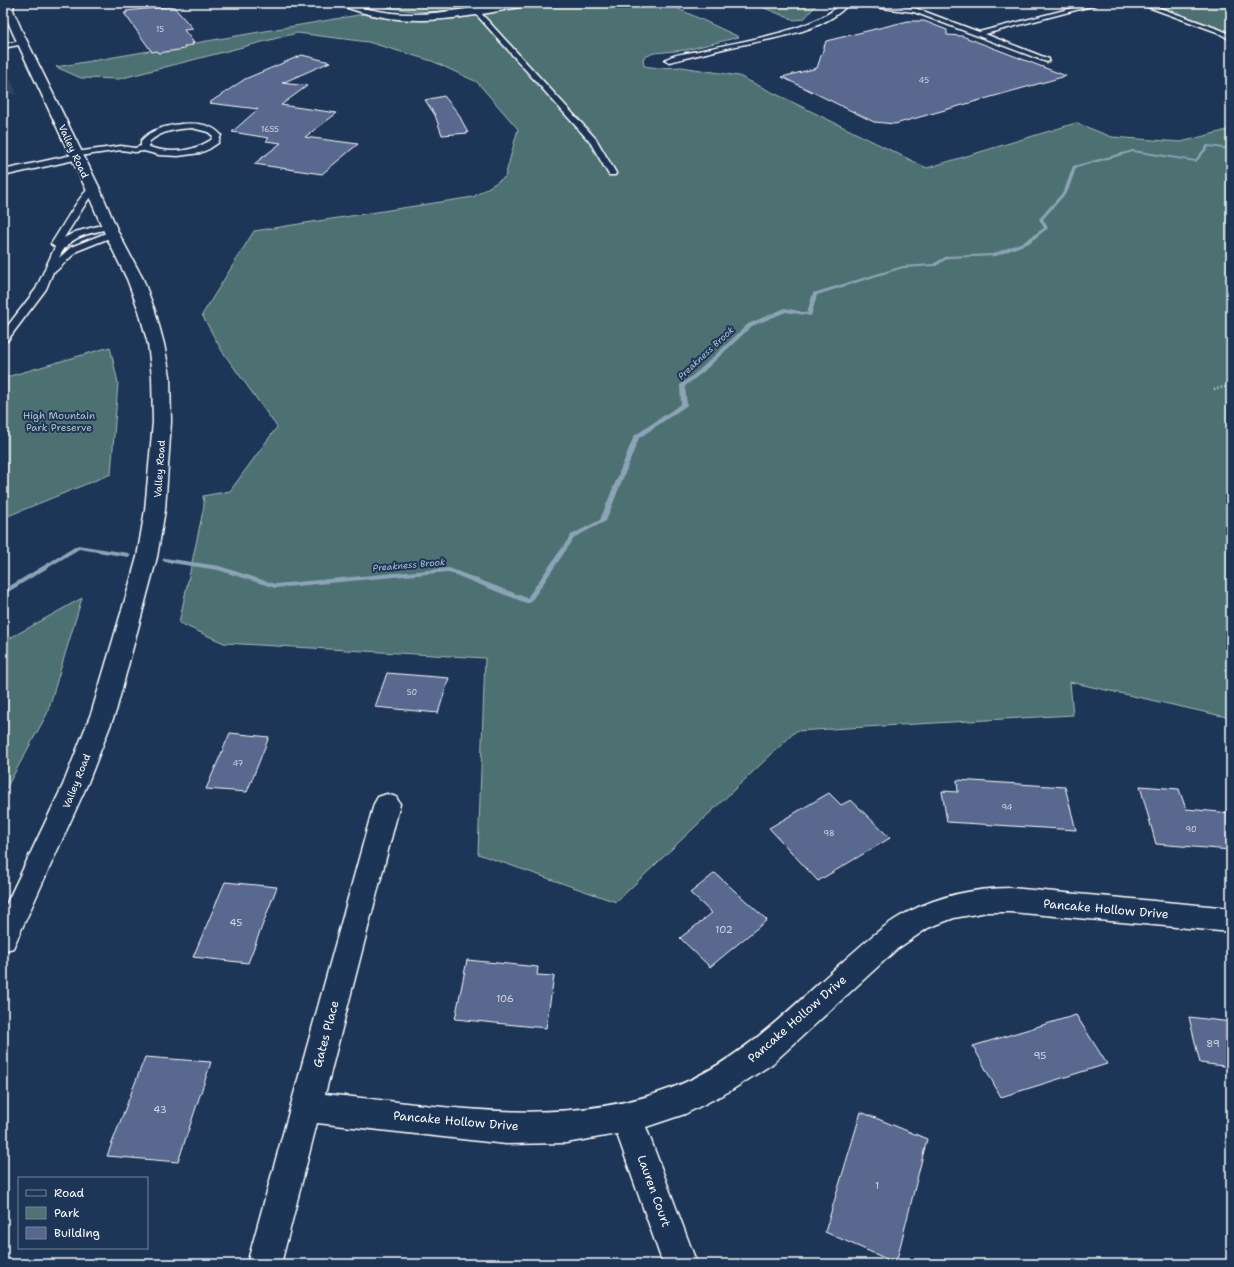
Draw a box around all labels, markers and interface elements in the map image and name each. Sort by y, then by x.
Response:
house number: 15 [156,24,164,35]
house number: 45 [919,75,929,86]
street label: Valley Road [55,122,92,181]
house number: 1655 [261,124,279,135]
water label: Preakness Brook [675,323,737,382]
park label: High Mountain Park Preserve [23,409,95,434]
street label: Valley Road [151,439,168,498]
water label: Preakness Brook [372,556,447,574]
house number: 50 [407,687,417,698]
street label: Valley Road [60,751,94,810]
house number: 47 [233,758,244,769]
house number: 94 [1002,802,1013,813]
house number: 90 [1185,824,1197,835]
house number: 98 [823,828,835,839]
street label: Pancake Hollow Drive [1043,896,1170,922]
house number: 45 [230,916,242,929]
house number: 102 [715,923,733,936]
street label: Pancake Hollow Drive [744,972,850,1066]
house number: 106 [496,992,514,1005]
street label: Gates Place [309,999,343,1069]
house number: 89 [1206,1037,1220,1050]
house number: 95 [1034,1049,1046,1062]
house number: 43 [153,1103,167,1116]
street label: Pancake Hollow Drive [393,1108,520,1134]
street label: Lauren Court [634,1153,674,1229]
legend [18,1177,148,1249]
house number: 1 [875,1179,879,1192]
text: Road [54,1185,85,1201]
text: Park [54,1205,80,1221]
text: Building [54,1225,100,1241]

